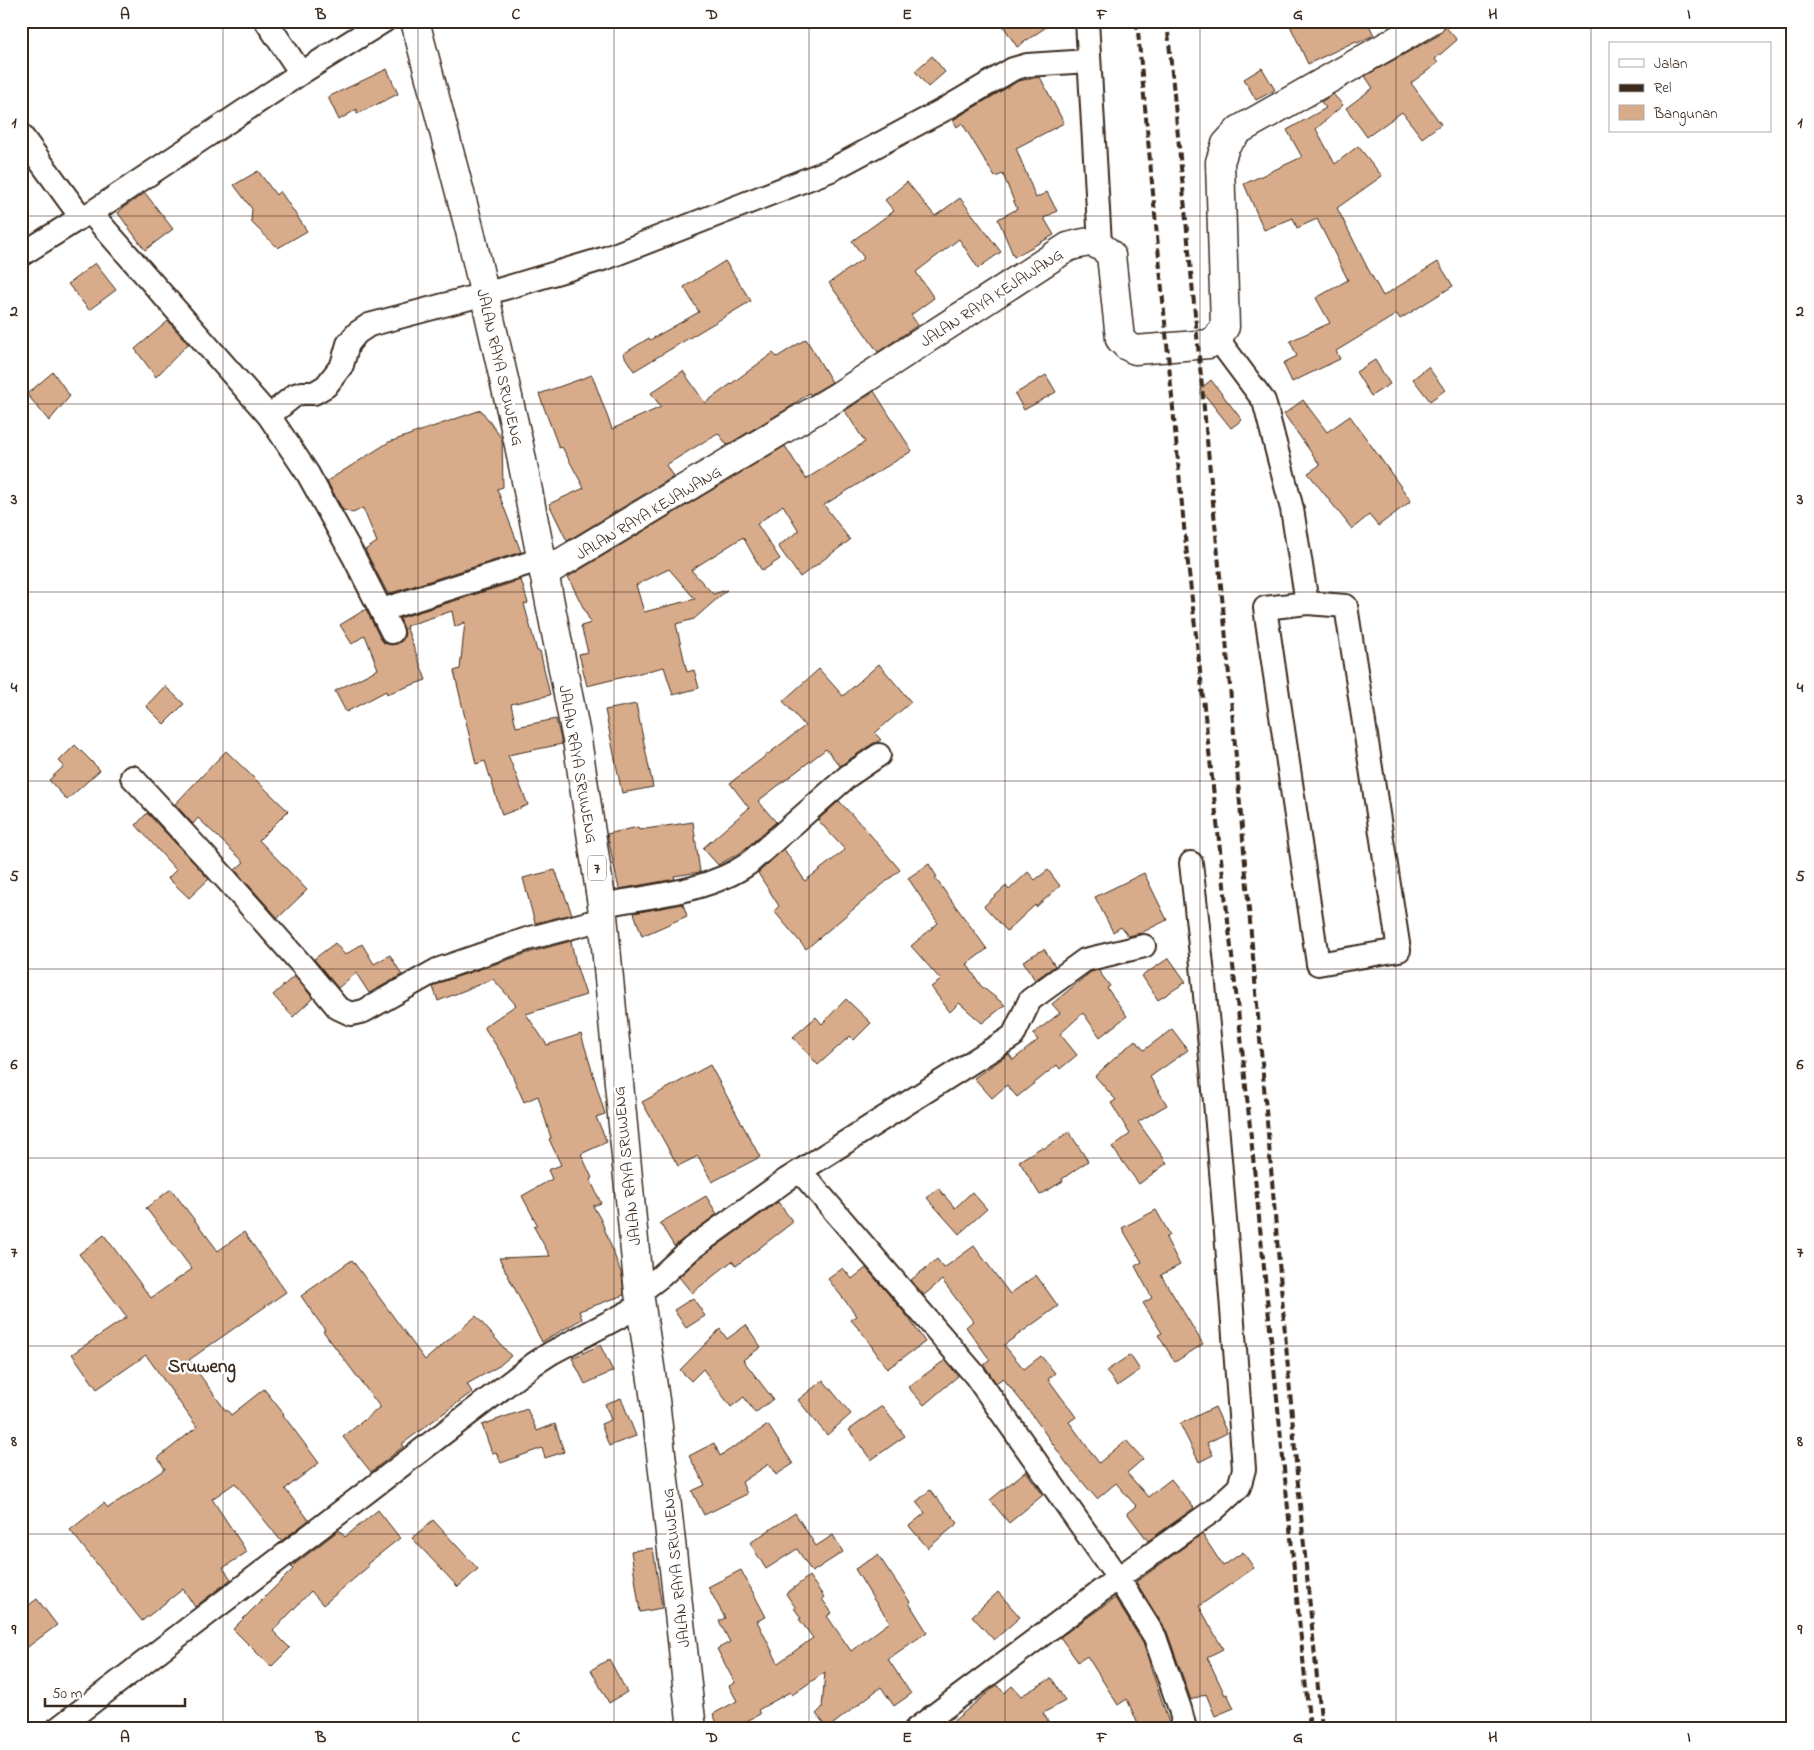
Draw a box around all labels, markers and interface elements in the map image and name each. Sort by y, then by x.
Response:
text: A [120,3,130,27]
text: B [315,3,327,27]
text: C [512,3,521,27]
text: D [705,3,718,27]
text: E [902,3,912,27]
text: F [1096,3,1108,27]
text: G [1293,3,1303,27]
text: H [1488,3,1498,27]
text: I [1687,3,1691,27]
legend [1609,42,1772,132]
text: Jalan [1654,53,1687,75]
text: Rel [1654,77,1672,99]
text: Bangunan [1653,103,1718,126]
text: 1 [11,111,17,135]
text: 1 [1797,111,1803,135]
street label: JALAN RAYA KEJAWANG [916,243,1068,354]
street label: JALAN RAYA SRUWENG [469,287,529,448]
text: 2 [9,300,18,324]
text: 2 [1795,300,1804,324]
street label: JALAN RAYA KEJAWANG [572,461,727,567]
text: 3 [10,488,18,512]
text: 3 [1796,488,1804,512]
text: 4 [10,676,18,700]
text: 4 [1796,676,1804,700]
street label: JALAN RAYA SRUWENG [551,683,603,845]
road number: 7 [588,856,606,880]
text: 5 [9,865,19,889]
text: 5 [1795,865,1805,889]
text: 6 [9,1053,18,1077]
text: 6 [1795,1053,1804,1077]
street label: JALAN RAYA SRUWENG [608,1085,648,1247]
text: 7 [11,1241,18,1265]
text: 7 [1797,1241,1804,1265]
district label: Sruweng [168,1354,236,1383]
text: 8 [10,1430,17,1454]
text: 8 [1796,1430,1803,1454]
street label: JALAN RAYA SRUWENG [657,1487,697,1649]
text: 9 [11,1618,17,1642]
text: 9 [1797,1618,1803,1642]
scale bar [45,1675,185,1707]
text: 50 m [52,1683,83,1705]
text: A [120,1726,130,1750]
text: B [315,1726,327,1750]
text: C [512,1726,521,1750]
text: D [705,1726,718,1750]
text: E [902,1726,912,1750]
text: F [1096,1726,1108,1750]
text: G [1293,1726,1303,1750]
text: H [1488,1726,1498,1750]
text: I [1687,1726,1691,1750]

